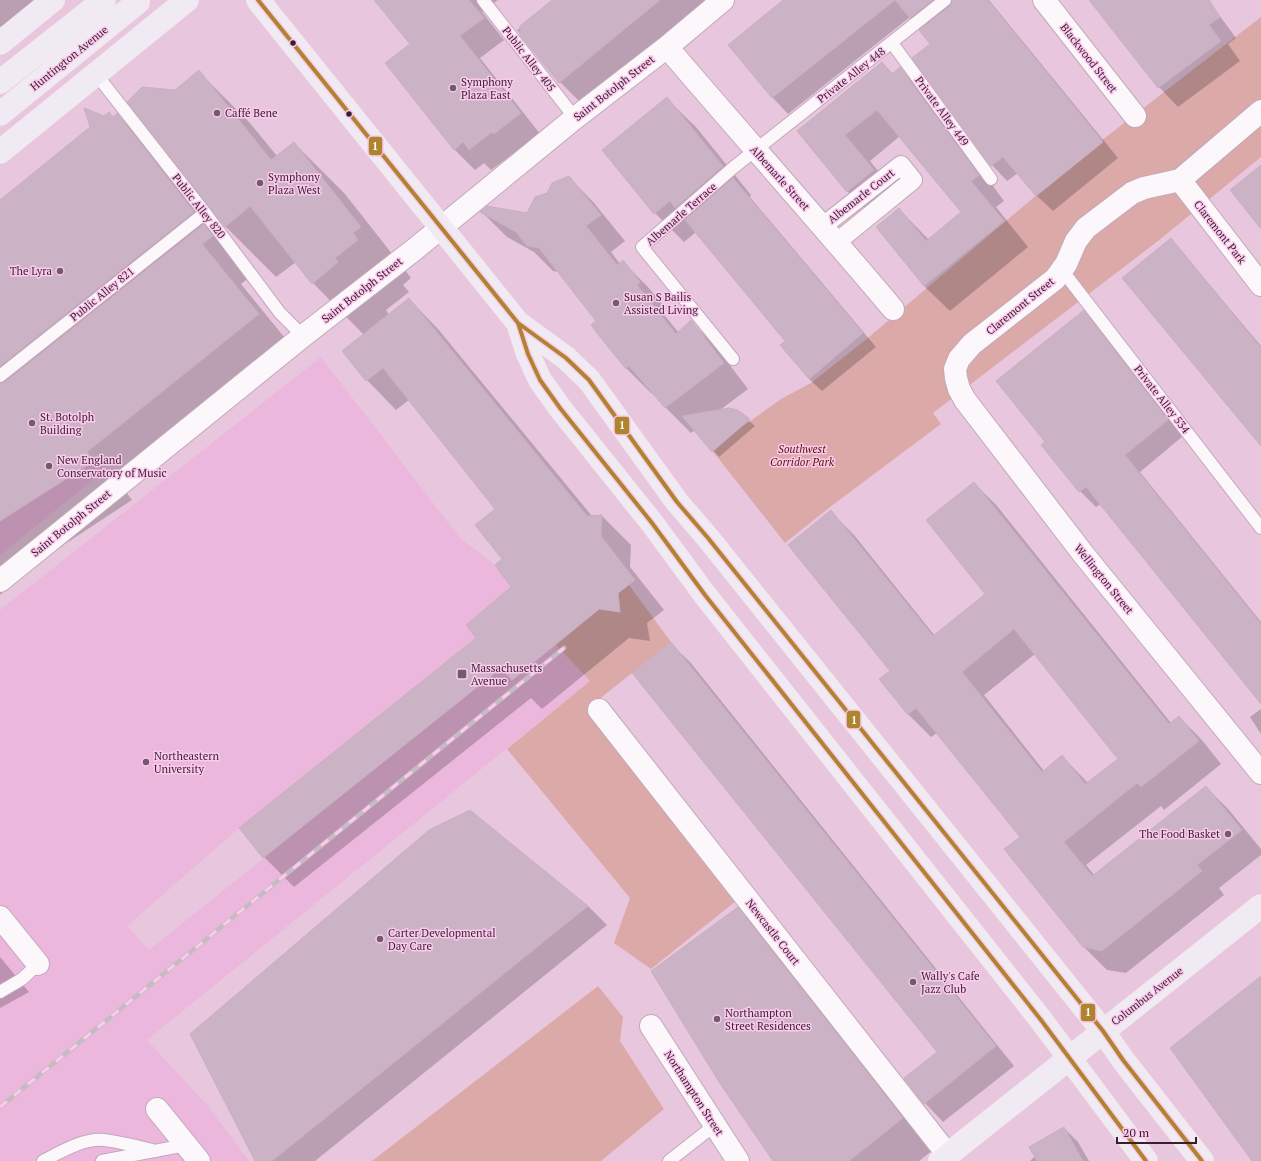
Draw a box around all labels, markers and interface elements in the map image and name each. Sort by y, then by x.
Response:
street label: Blackwood Street [1057,20,1121,96]
street label: Huntington Avenue [27,22,111,94]
street label: Public Alley 405 [499,24,559,94]
unlabelled marker [288,38,298,48]
street label: Private Alley 448 [814,44,888,106]
street label: Saint Botolph Street [571,52,657,124]
street label: Private Alley 449 [912,73,972,149]
place label: Symphony Plaza East [461,75,513,102]
marker: Symphony Plaza East [448,83,458,93]
place label: Caffé Bene [225,106,278,120]
marker: Caffé Bene [212,108,222,118]
unlabelled marker [344,109,354,119]
line badge: 1 [368,136,383,156]
text: 1 [372,139,378,153]
street label: Albemarle Street [747,143,813,213]
street label: Albemarle Court [825,166,897,226]
place label: Symphony Plaza West [268,170,321,197]
street label: Public Alley 820 [169,171,229,241]
marker: Symphony Plaza West [255,178,265,188]
street label: Albemarle Terrace [643,179,720,249]
street label: Claremont Park [1191,198,1249,267]
street label: Saint Botolph Street [319,254,405,326]
place label: The Lyra [10,264,52,278]
street label: Public Alley 821 [67,264,137,324]
marker: The Lyra [55,266,65,276]
street label: Claremont Street [983,274,1057,338]
place label: Susan S Bailis Assisted Living [624,290,698,317]
marker: Susan S Bailis Assisted Living [611,298,621,308]
street label: Private Alley 534 [1131,362,1193,436]
place label: St. Botolph Building [40,410,95,437]
line badge: 1 [614,416,630,435]
marker: St. Botolph Building [27,418,37,428]
text: 1 [619,418,625,432]
park label: Southwest Corridor Park [770,442,835,469]
place label: New England Conservatory of Music [57,453,167,480]
marker: New England Conservatory of Music [44,461,54,471]
street label: Saint Botolph Street [28,486,114,560]
street label: Wellington Street [1071,541,1137,617]
place label: Massachusetts Avenue [471,661,543,688]
marker: Massachusetts Avenue [456,668,468,680]
line badge: 1 [846,710,861,729]
text: 1 [851,713,857,727]
place label: Northeastern University [154,749,220,776]
marker: Northeastern University [141,757,151,767]
place label: The Food Basket [1139,827,1220,841]
marker: The Food Basket [1223,829,1233,839]
street label: Newcastle Court [743,896,803,968]
place label: Carter Developmental Day Care [388,926,496,953]
marker: Carter Developmental Day Care [375,934,385,944]
street label: Columbus Avenue [1108,963,1186,1028]
place label: Wally's Cafe Jazz Club [921,969,980,996]
marker: Wally's Cafe Jazz Club [908,977,918,987]
line badge: 1 [1080,1003,1096,1022]
text: 1 [1085,1005,1091,1019]
place label: Northampton Street Residences [725,1006,811,1033]
marker: Northampton Street Residences [712,1014,722,1024]
street label: Northampton Street [661,1048,727,1138]
scale bar [1117,1119,1196,1145]
text: 20 m [1123,1125,1150,1140]

